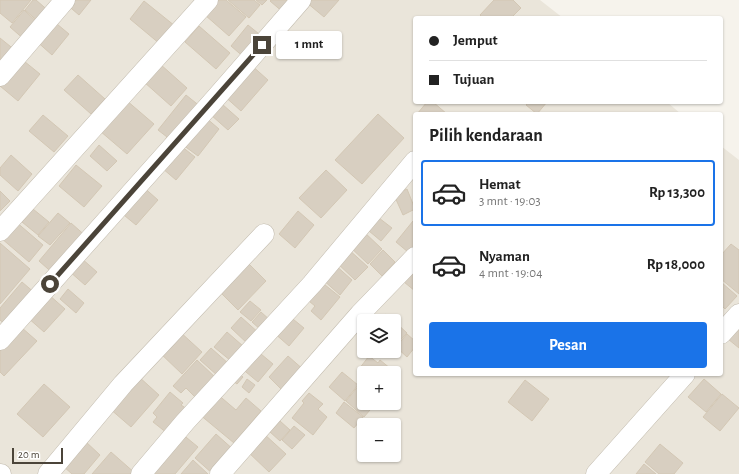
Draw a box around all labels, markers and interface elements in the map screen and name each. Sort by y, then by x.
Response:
callout: 1 mnt [276,31,342,59]
text: Jemput [453,33,498,48]
route end [253,36,271,54]
text: 1 mnt [295,38,323,51]
text: Tujuan [453,72,495,87]
text: Pilih kendaraan [429,127,543,145]
icon: car [431,175,467,211]
text: Hemat [479,177,521,192]
text: Rp 13,300 [649,185,705,200]
text: 3 mnt · 19:03 [479,195,541,208]
icon: car [431,247,467,283]
text: Nyaman [479,249,530,264]
text: Rp 18,000 [647,257,705,272]
text: 4 mnt · 19:04 [479,267,542,280]
route start [41,275,59,293]
map controls [357,314,401,462]
button: layers [357,314,401,358]
button: Pesan [429,322,707,368]
button: + [357,366,401,410]
button: − [357,418,401,462]
scale bar [12,446,63,465]
text: 20 m [18,449,39,460]

